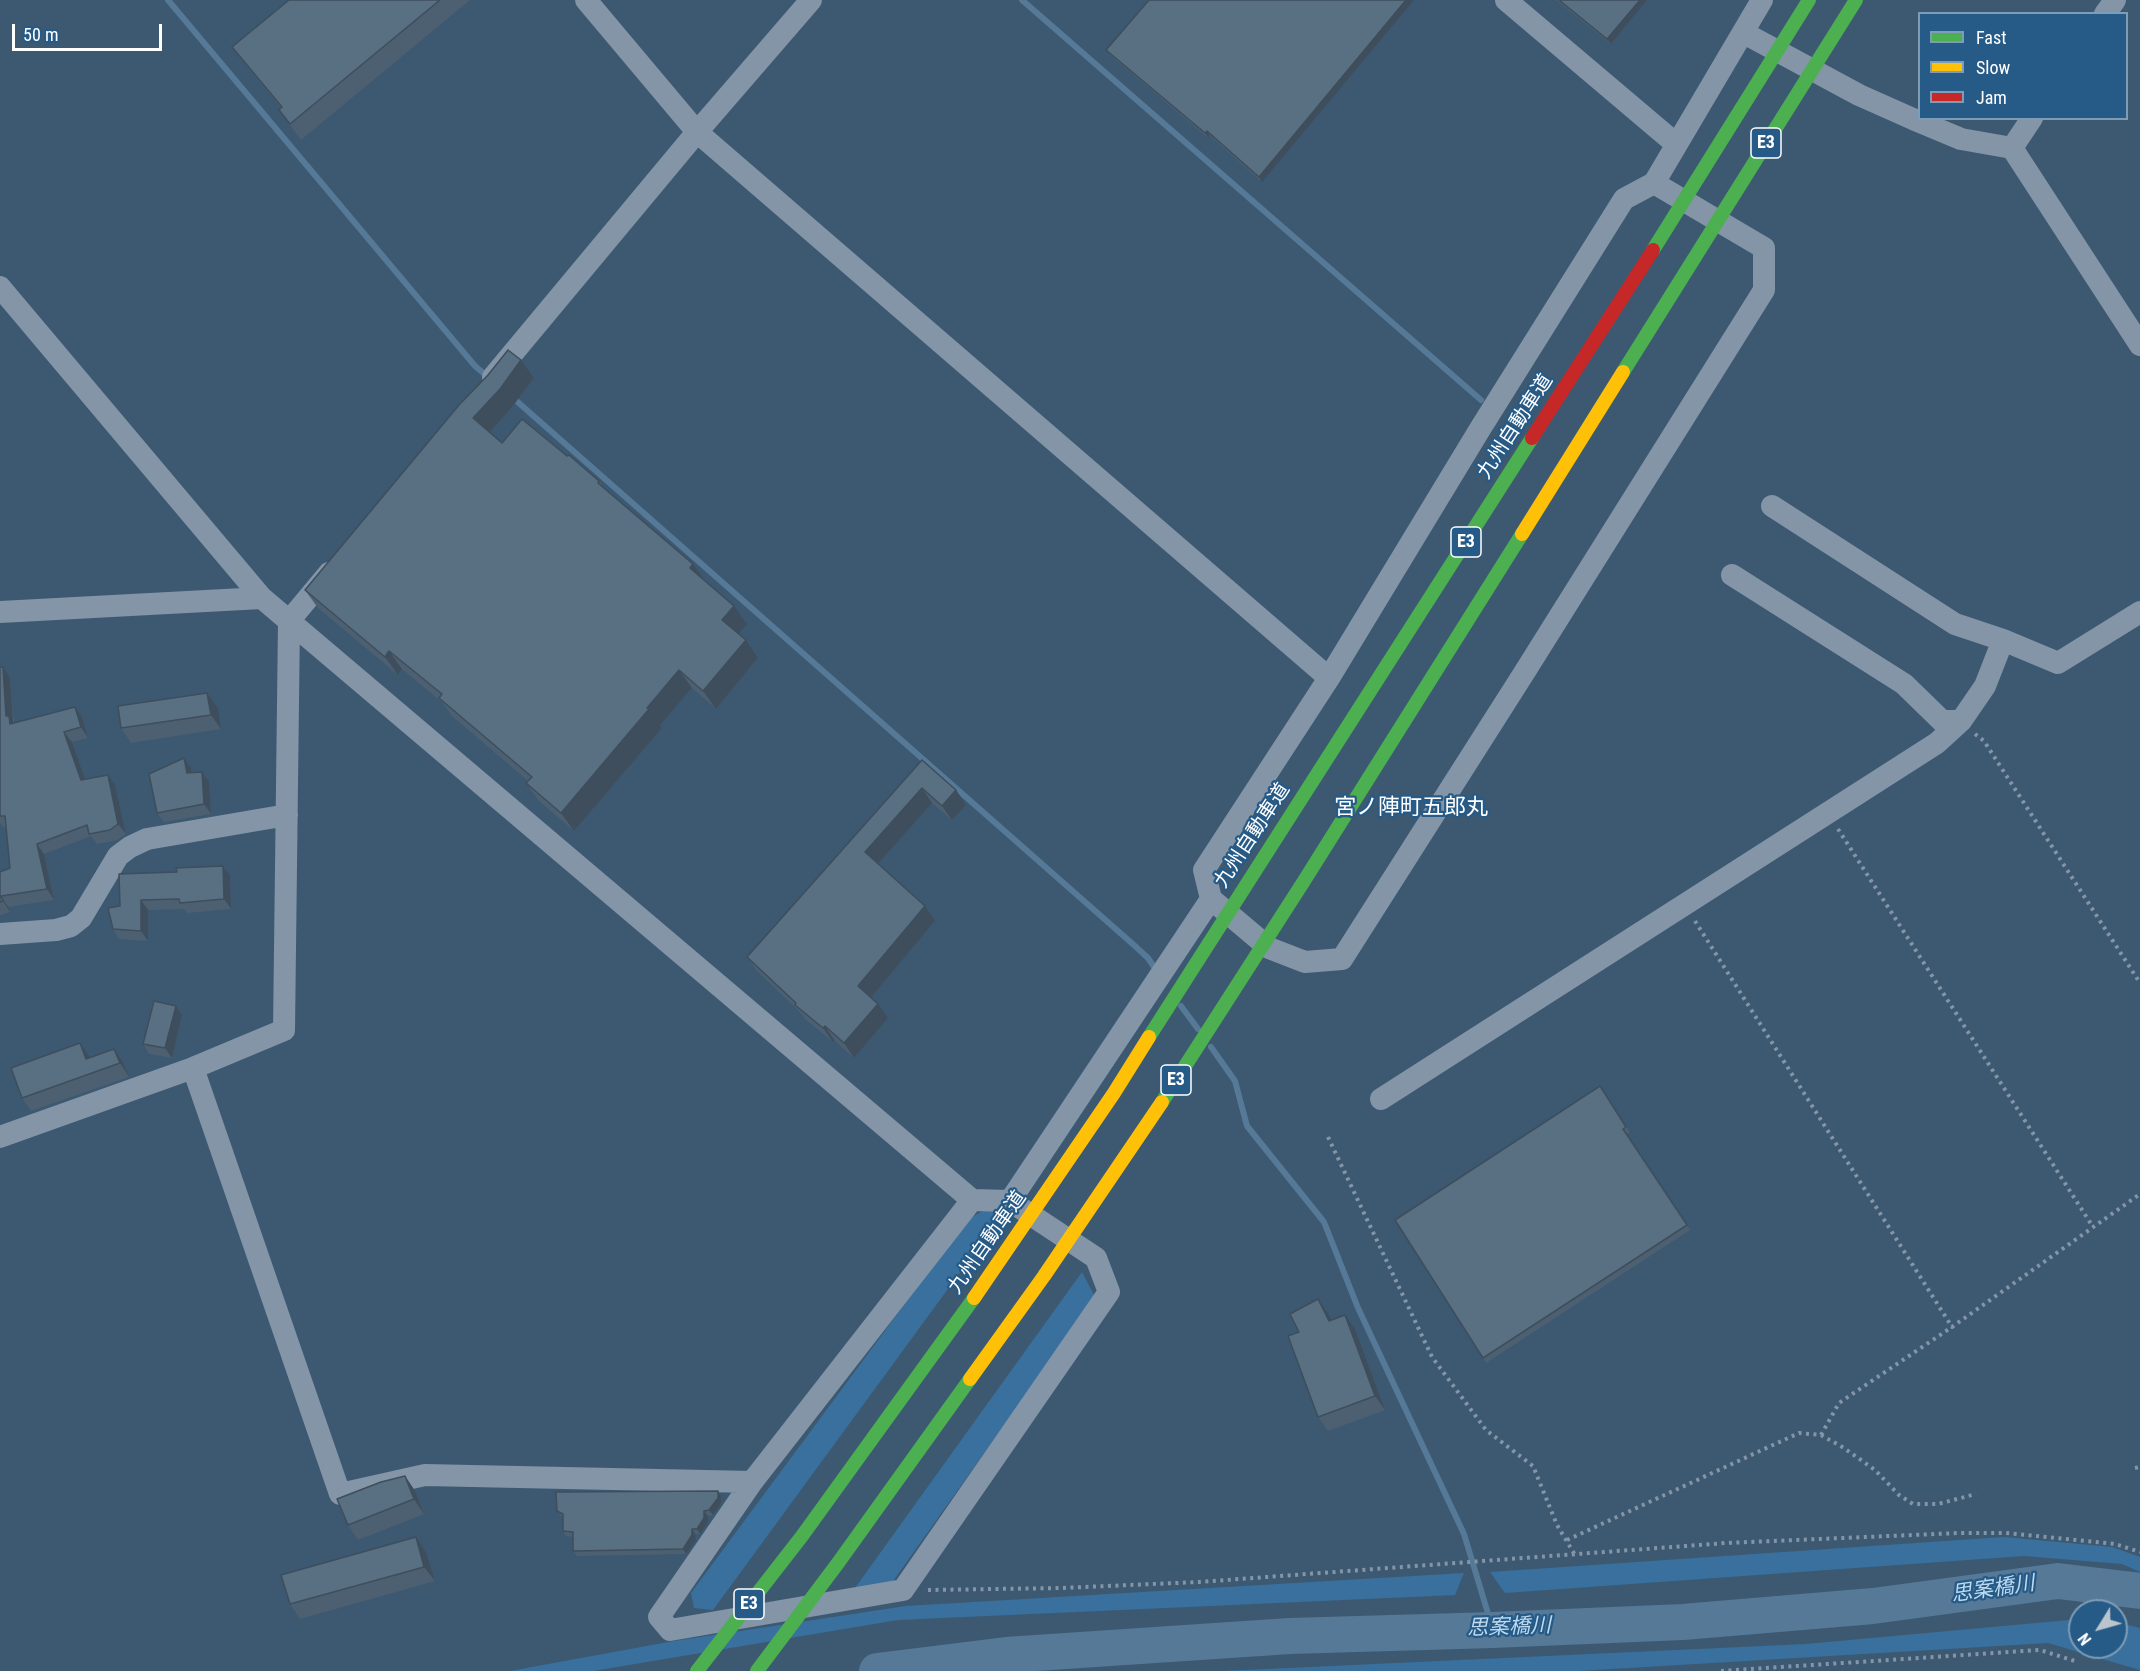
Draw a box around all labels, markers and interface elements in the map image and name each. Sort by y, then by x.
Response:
scale bar [15,12,165,50]
legend [1918,12,2128,120]
text: 50 m [23,24,58,45]
text: Fast [1976,27,2007,48]
text: Slow [1976,57,2010,78]
text: Jam [1976,87,2007,108]
road number: E3 [1751,128,1781,158]
street label: 九州自動車道 [1473,370,1559,484]
road number: E3 [1451,527,1481,557]
street label: 九州自動車道 [1210,779,1296,893]
district label: 宮ノ陣町五郎丸 [1334,795,1488,821]
road number: E3 [1161,1065,1191,1095]
street label: 九州自動車道 [944,1187,1032,1299]
water label: 思案橋川 [1950,1572,2036,1608]
road number: E3 [734,1589,764,1619]
north arrow [2068,1599,2128,1659]
water label: 思案橋川 [1467,1614,1551,1642]
text: N [2074,1629,2095,1649]

